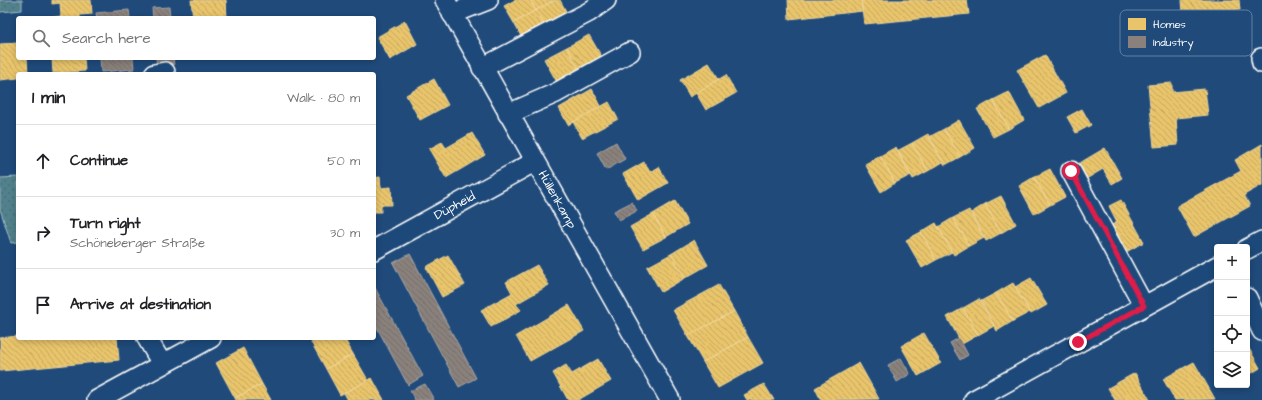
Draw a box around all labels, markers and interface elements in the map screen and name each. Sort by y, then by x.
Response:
legend [1120,10,1252,56]
search box [16,16,376,60]
text: Homes [1153,17,1186,32]
icon: search [30,27,52,49]
text: Search here [62,28,151,49]
text: Industry [1153,35,1193,51]
text: 1 min [32,86,65,110]
text: Walk · 80 m [287,89,360,107]
icon: ahead [32,150,54,172]
text: Continue [70,150,128,171]
text: 50 m [327,152,360,170]
route start [1062,162,1080,180]
street label: Hüllenkamp [534,167,581,232]
street label: Düpheid [431,187,479,224]
text: Turn right [70,213,141,234]
icon: right [32,222,54,244]
text: 30 m [330,224,360,242]
text: Schöneberger Straße [70,234,205,252]
map controls [1214,244,1250,388]
button: + [1214,244,1250,280]
button: − [1214,280,1250,316]
icon: arrive [32,294,54,316]
text: Arrive at destination [70,294,211,315]
button: locate [1214,316,1250,352]
route end [1069,333,1087,351]
button: layers [1214,352,1250,388]

